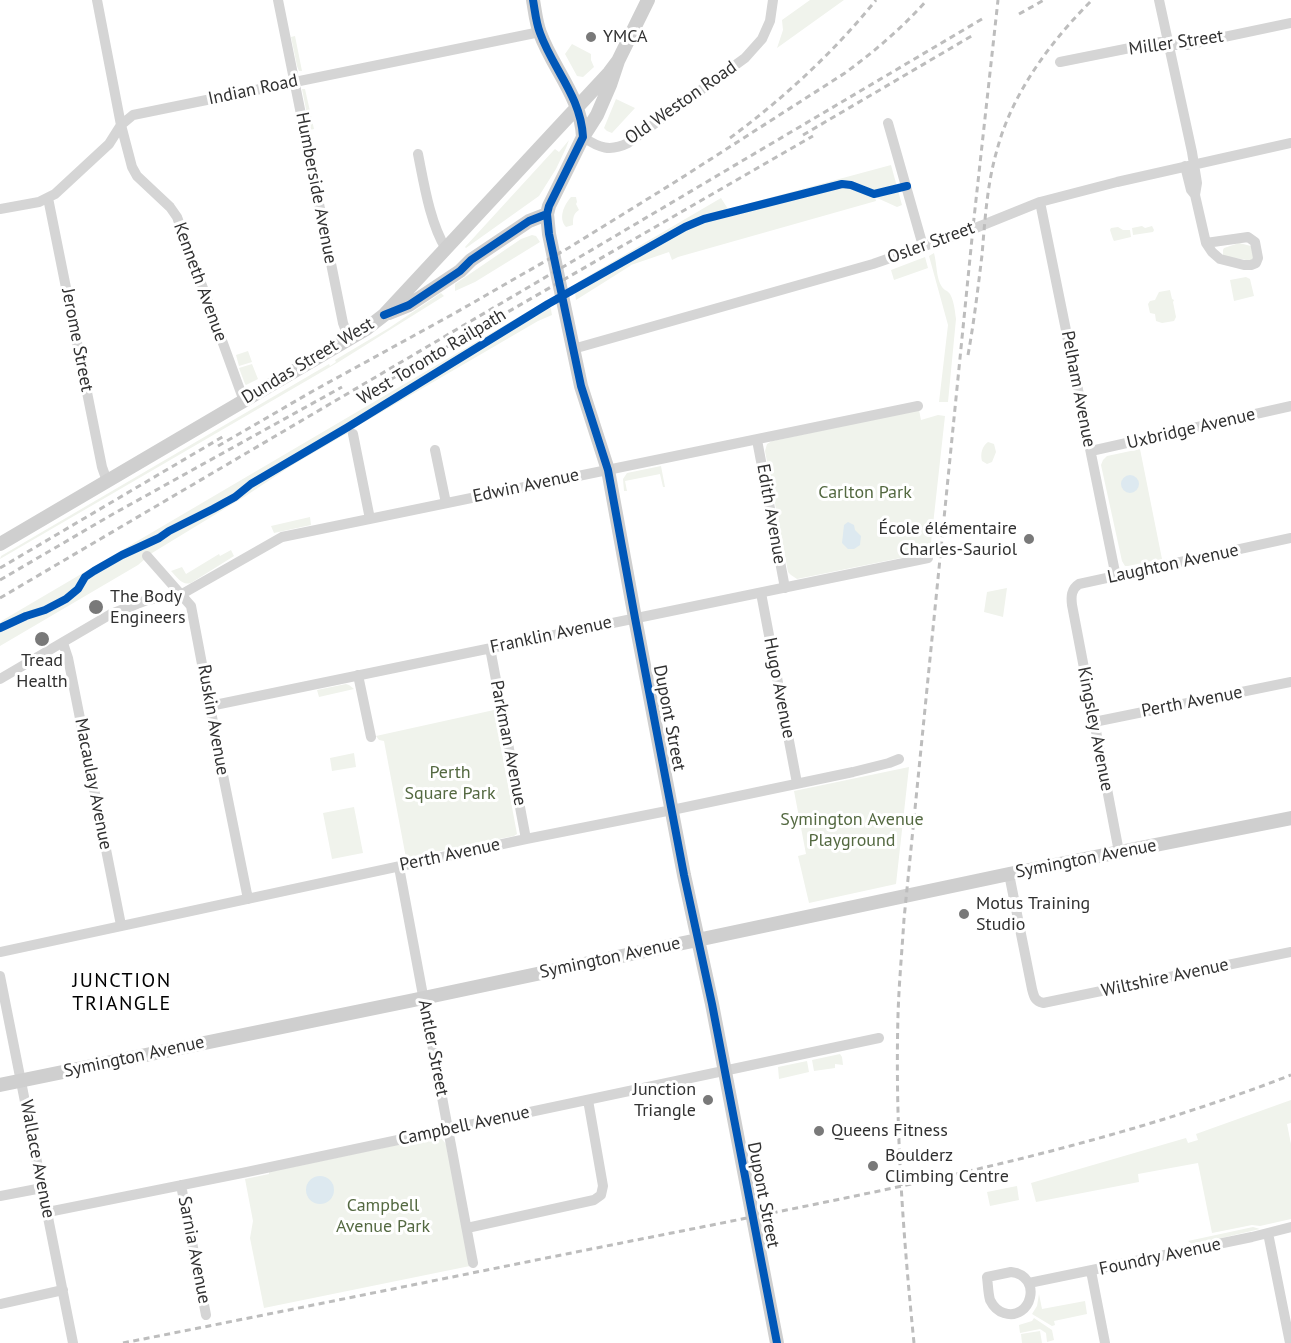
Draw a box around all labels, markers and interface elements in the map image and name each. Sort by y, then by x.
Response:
place label: YMCA [603,26,648,48]
street label: Miller Street [1127,26,1225,60]
marker: YMCA [584,30,598,44]
street label: Old Weston Road [621,57,741,149]
street label: Indian Road [206,70,300,110]
street label: Humberside Avenue [291,111,341,265]
street label: Osler Street [884,217,978,269]
street label: Kenneth Avenue [168,220,232,344]
street label: Jerome Street [56,287,98,393]
street label: West Toronto Railpath [354,304,510,410]
street label: Dundas Street West [238,313,378,409]
street label: Pelham Avenue [1056,329,1100,449]
street label: Uxbridge Avenue [1125,404,1257,454]
street label: Edith Avenue [752,462,790,566]
street label: Edwin Avenue [471,464,581,508]
park label: Carlton Park [818,482,912,504]
place label: École élémentaire Charles-Sauriol [879,518,1017,560]
marker: École élémentaire Charles-Sauriol [1022,532,1036,546]
street label: Laughton Avenue [1105,540,1241,588]
place label: The Body Engineers [110,586,186,628]
marker: The Body Engineers [87,598,105,616]
street label: Franklin Avenue [488,612,614,658]
marker: Tread Health [33,630,51,648]
street label: Hugo Avenue [759,636,799,740]
place label: Tread Health [16,650,68,692]
street label: Ruskin Avenue [193,663,233,777]
street label: Dupont Street [648,663,690,773]
street label: Kingsley Avenue [1072,665,1118,793]
street label: Parkman Avenue [485,678,531,808]
street label: Perth Avenue [1140,682,1244,722]
street label: Macaulay Avenue [70,716,116,852]
park label: Perth Square Park [404,762,496,804]
park label: Symington Avenue Playground [780,809,924,852]
street label: Perth Avenue [398,834,502,876]
street label: Symington Avenue [1014,835,1158,883]
place label: Motus Training Studio [976,893,1090,936]
marker: Motus Training Studio [957,907,971,921]
street label: Symington Avenue [538,933,682,983]
street label: Wiltshire Avenue [1099,954,1231,1002]
district label: JUNCTION TRIANGLE [72,969,172,1016]
street label: Antler Street [413,998,453,1098]
street label: Symington Avenue [62,1032,206,1082]
place label: Junction Triangle [633,1079,696,1122]
marker: Junction Triangle [701,1093,715,1107]
street label: Wallace Avenue [15,1098,59,1220]
street label: Campbell Avenue [396,1102,532,1150]
place label: Queens Fitness [831,1120,948,1142]
marker: Queens Fitness [812,1124,826,1138]
street label: Dupont Street [742,1140,784,1250]
place label: Boulderz Climbing Centre [885,1145,1009,1188]
marker: Boulderz Climbing Centre [866,1159,880,1173]
street label: Sarnia Avenue [173,1194,215,1306]
park label: Campbell Avenue Park [336,1195,430,1238]
street label: Foundry Avenue [1097,1234,1223,1280]

